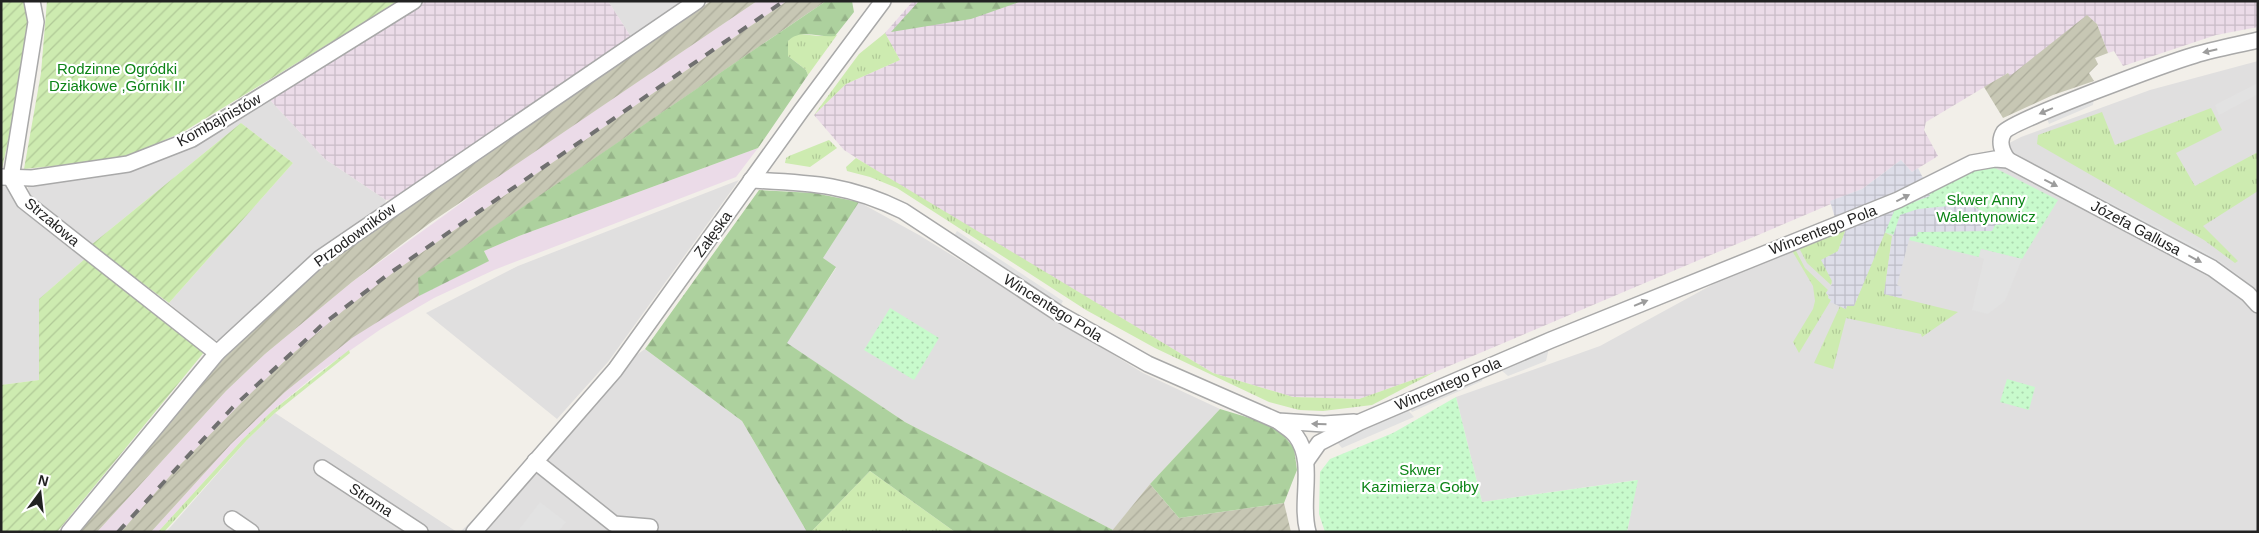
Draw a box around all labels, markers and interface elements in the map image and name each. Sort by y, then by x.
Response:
one-way arrow [2203,47,2218,55]
park label: Rodzinne Ogródki Działkowe ,Górnik II' [49,60,185,94]
street label: Kombajnistów [174,89,264,150]
one-way arrow [2039,108,2053,116]
one-way arrow [2044,179,2058,187]
park label: Skwer Anny Walentynowicz [1936,191,2036,225]
street label: Strzałowa [22,194,84,250]
one-way arrow [1896,194,1910,202]
street label: Józefa Gallusa [2088,197,2185,259]
street label: Przodowników [311,199,399,270]
street label: Wincentego Pola [1767,201,1879,258]
street label: Załęska [690,207,735,260]
one-way arrow [2187,255,2202,263]
street label: Wincentego Pola [1001,270,1106,345]
one-way arrow [1634,299,1649,307]
street label: Wincentego Pola [1392,353,1504,414]
one-way arrow [1311,419,1327,427]
park label: Skwer Kazimierza Gołby [1361,461,1479,495]
north arrow [15,468,65,518]
text: N [36,471,50,489]
street label: Stroma [346,479,397,520]

